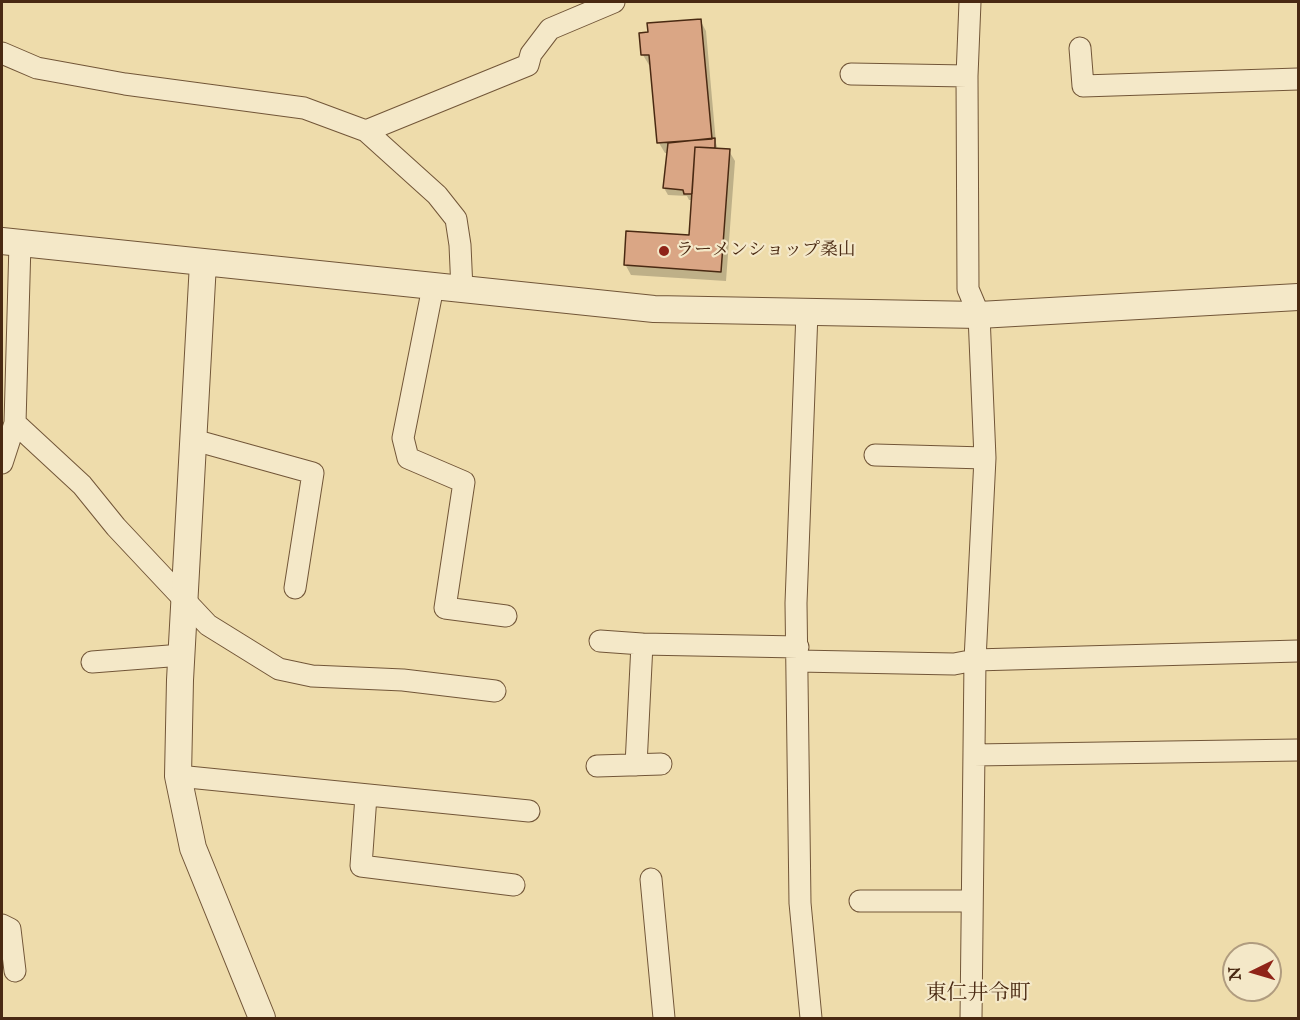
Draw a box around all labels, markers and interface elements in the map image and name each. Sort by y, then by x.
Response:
place label: ラーメンショップ桑山 [676,240,856,262]
marker: ラーメンショップ桑山 [657,244,671,258]
north arrow [1222,942,1282,1002]
text: N [1225,966,1247,981]
district label: 東仁井令町 [926,982,1030,1008]

